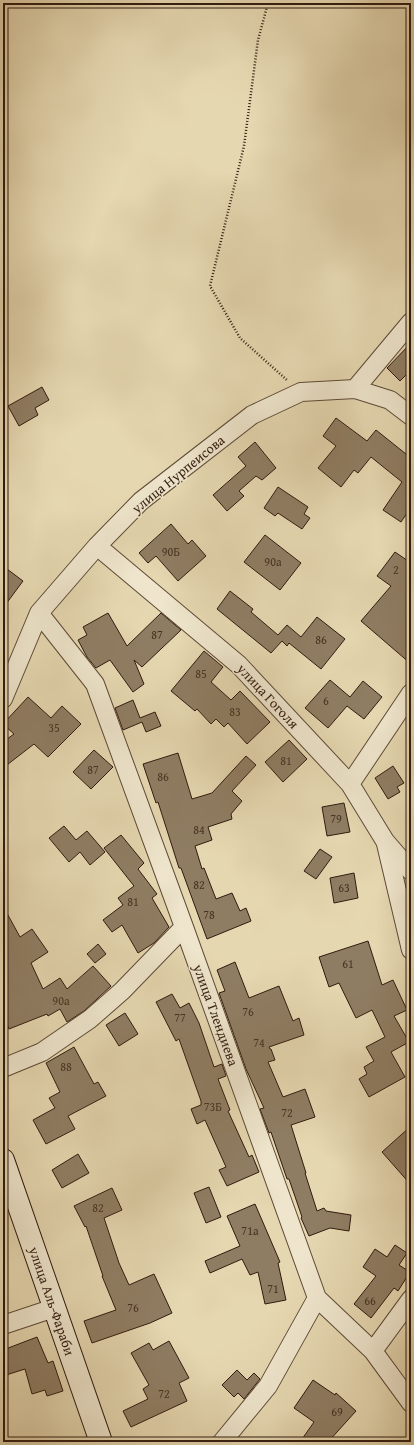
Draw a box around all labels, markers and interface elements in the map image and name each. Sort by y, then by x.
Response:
street label: улица Нурпеисова [126,430,229,518]
house number: 90Б [162,543,180,560]
house number: 90а [264,553,282,570]
house number: 2 [393,561,399,578]
house number: 87 [151,626,163,643]
house number: 86 [315,631,327,648]
street label: улица Гоголя [232,658,304,733]
house number: 85 [195,665,207,682]
house number: 6 [323,692,329,709]
house number: 83 [229,703,241,720]
house number: 35 [48,719,60,736]
house number: 81 [280,752,292,769]
house number: 87 [87,761,99,778]
house number: 86 [157,768,169,785]
house number: 79 [330,810,342,827]
house number: 84 [193,821,205,838]
house number: 82 [193,876,205,893]
house number: 63 [338,879,350,896]
house number: 81 [127,893,139,910]
house number: 78 [203,906,215,923]
house number: 61 [342,955,354,972]
street label: улица Тлендиева [188,960,244,1069]
house number: 90а [52,992,70,1009]
house number: 76 [242,1003,254,1020]
house number: 77 [174,1009,186,1026]
house number: 74 [253,1034,265,1051]
house number: 88 [60,1058,72,1075]
house number: 73Б [204,1098,222,1115]
house number: 72 [281,1104,293,1121]
house number: 82 [92,1199,104,1216]
house number: 71а [241,1222,259,1239]
street label: улица Аль-Фараби [24,1243,80,1358]
house number: 71 [267,1280,279,1297]
house number: 66 [364,1292,376,1309]
house number: 76 [127,1299,139,1316]
house number: 72 [158,1385,170,1402]
house number: 69 [331,1403,343,1420]

